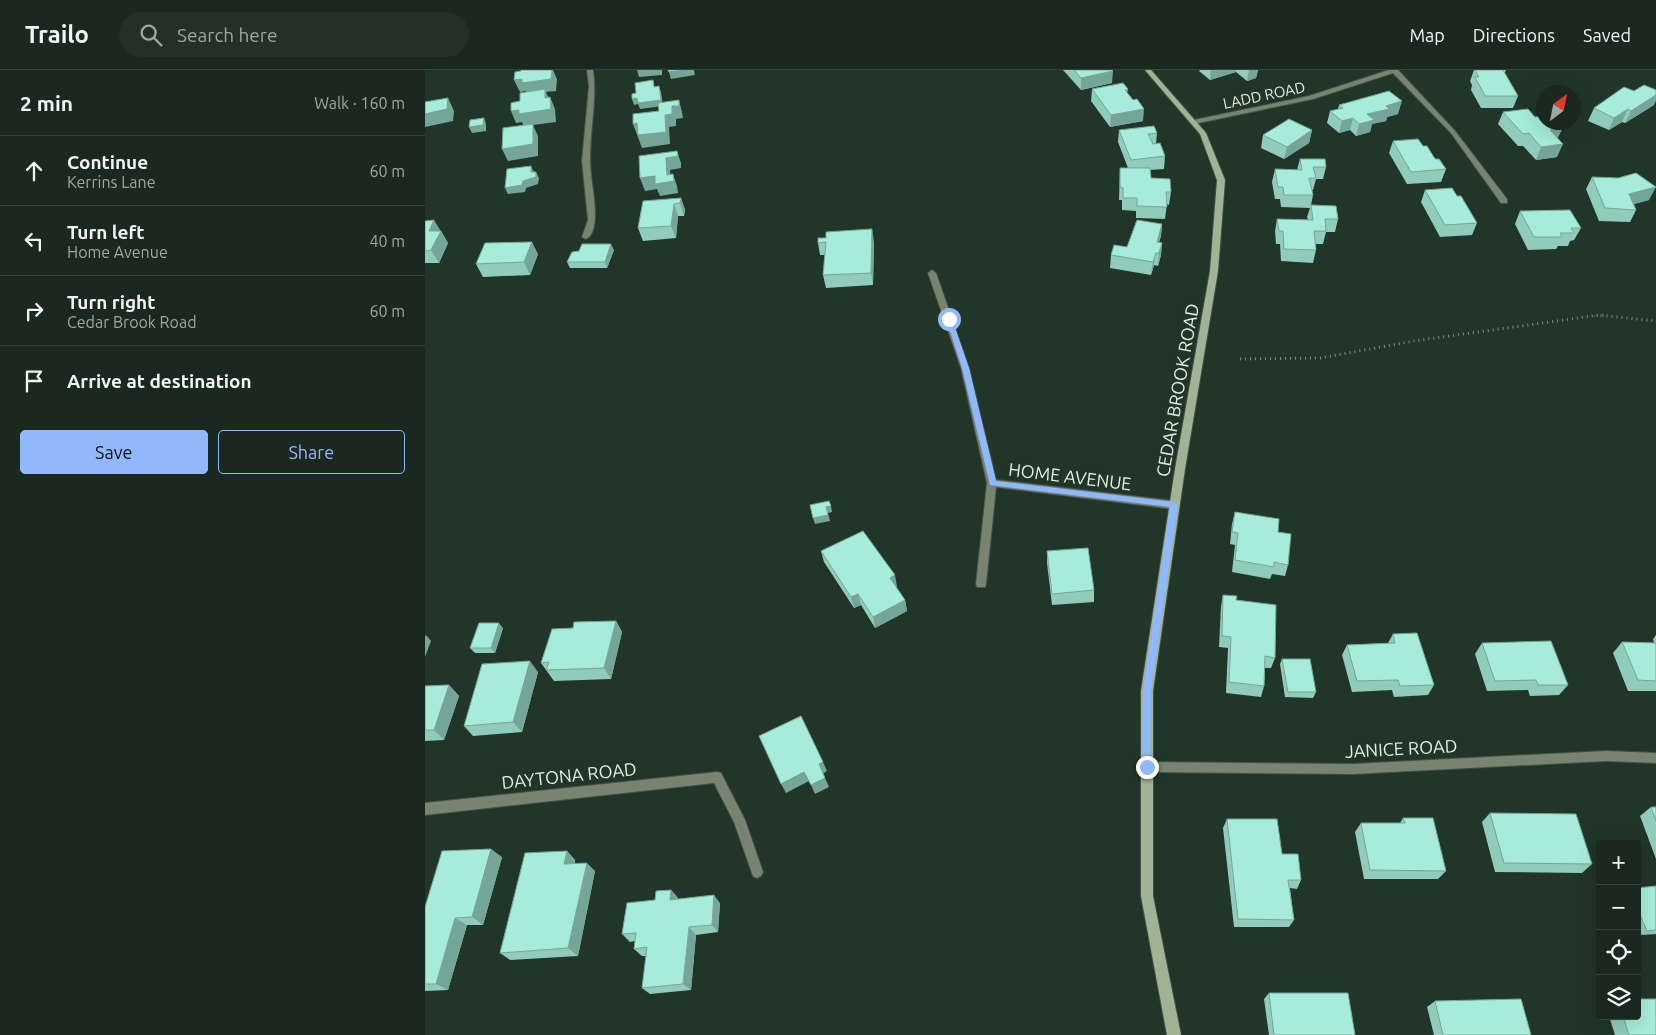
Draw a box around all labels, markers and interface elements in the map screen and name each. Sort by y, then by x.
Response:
search box [119,12,469,57]
text: Trailo [25,21,89,48]
icon: search [137,21,165,49]
text: Search here [177,24,278,46]
text: Map [1409,25,1445,45]
text: Directions [1473,25,1555,45]
text: Saved [1583,25,1631,45]
street label: LADD ROAD [1221,78,1307,112]
north arrow [1536,85,1581,130]
text: 2 min [20,91,73,115]
text: Walk · 160 m [314,94,405,112]
text: Continue [67,151,148,173]
icon: ahead [20,157,48,185]
text: 60 m [369,162,405,180]
text: Kerrins Lane [67,173,155,191]
text: Turn left [67,221,145,243]
icon: left [20,227,48,255]
text: 40 m [369,232,405,250]
text: Home Avenue [67,243,168,261]
text: Turn right [67,291,155,313]
icon: right [20,297,48,325]
text: 60 m [369,302,405,320]
street label: CEDAR BROOK ROAD [1152,302,1202,478]
route start [938,308,961,331]
text: Cedar Brook Road [67,313,197,331]
icon: arrive [20,367,48,395]
text: Arrive at destination [67,370,252,392]
button: Save [20,430,208,474]
button: Share [218,430,405,474]
street label: HOME AVENUE [1007,459,1133,493]
street label: JANICE ROAD [1344,735,1458,761]
route end [1136,756,1159,779]
street label: DAYTONA ROAD [500,758,638,792]
map controls [1596,840,1641,1020]
button: + [1596,840,1641,885]
button: − [1596,885,1641,930]
button: locate [1596,930,1641,975]
button: layers [1596,975,1641,1020]

